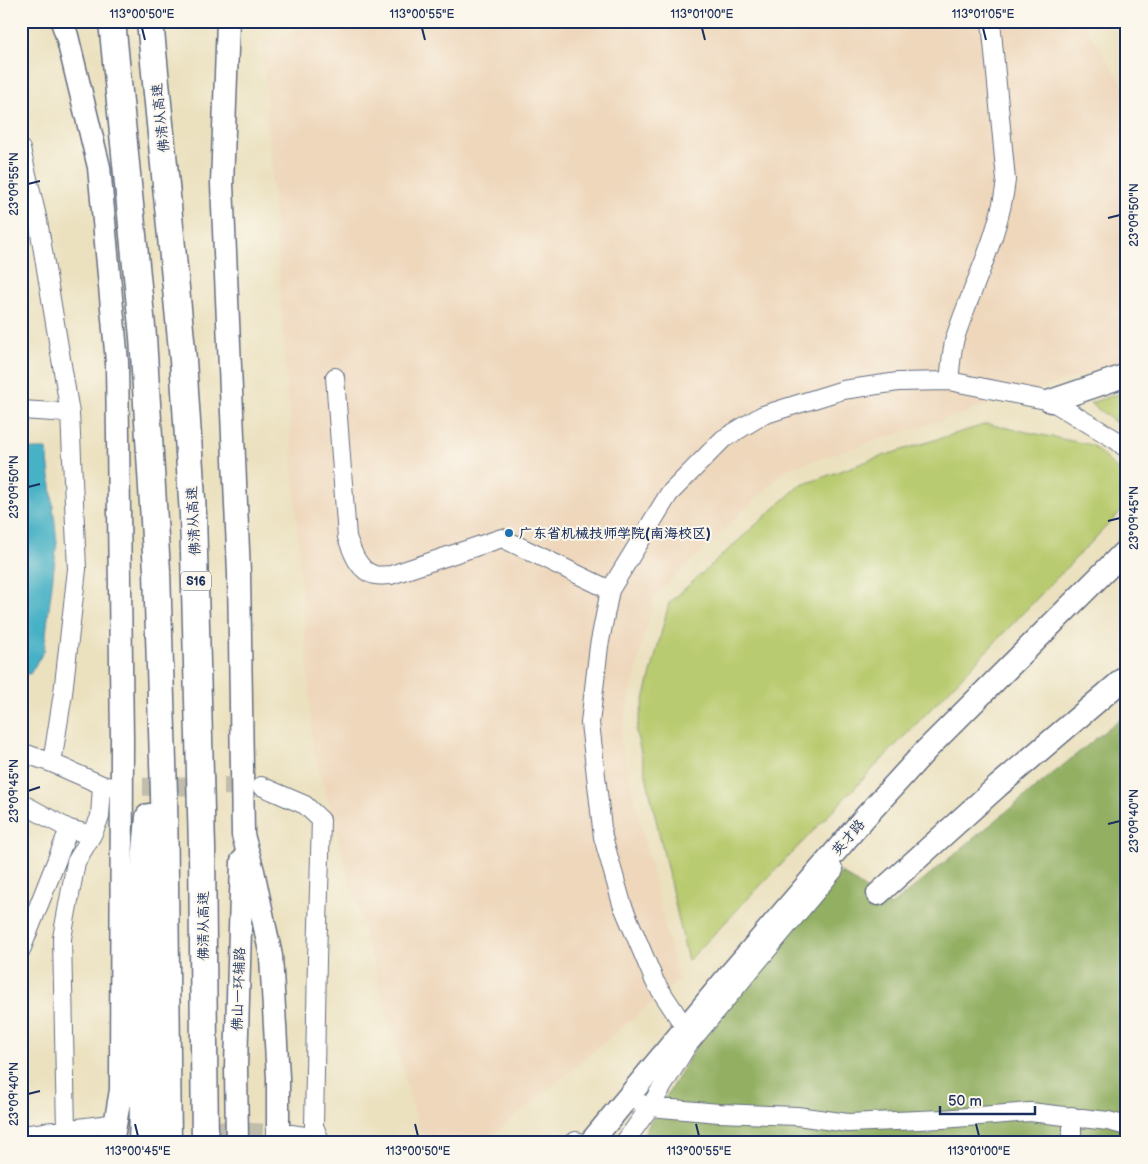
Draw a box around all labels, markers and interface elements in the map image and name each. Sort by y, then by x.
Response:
text: 113°00'50"E [109,7,175,22]
text: 113°00'55"E [390,7,455,22]
text: 113°01'00"E [671,7,734,22]
text: 113°01'05"E [952,7,1014,22]
street label: 佛清从高速 [148,82,173,154]
text: 23°09'55"N [7,152,22,216]
text: 23°09'50"N [1127,183,1142,247]
text: 23°09'50"N [7,455,22,519]
street label: 佛清从高速 [183,486,204,556]
text: 23°09'45"N [1127,486,1142,550]
place label: 广东省机械技师学院(南海校区) [519,525,711,542]
marker: 广东省机械技师学院(南海校区) [503,527,515,539]
road number: S16 [181,572,211,590]
text: 23°09'45"N [7,759,22,823]
text: 23°09'40"N [1127,789,1142,853]
street label: 英才路 [828,816,869,859]
street label: 佛清从高速 [195,891,212,961]
street label: 佛山一环辅路 [229,947,248,1031]
text: 23°09'40"N [7,1062,22,1126]
scale bar [940,1084,1036,1116]
text: 50 m [948,1092,982,1111]
text: 113°00'45"E [105,1144,171,1159]
text: 113°00'50"E [385,1144,451,1159]
text: 113°00'55"E [667,1144,732,1159]
text: 113°01'00"E [948,1144,1011,1159]

